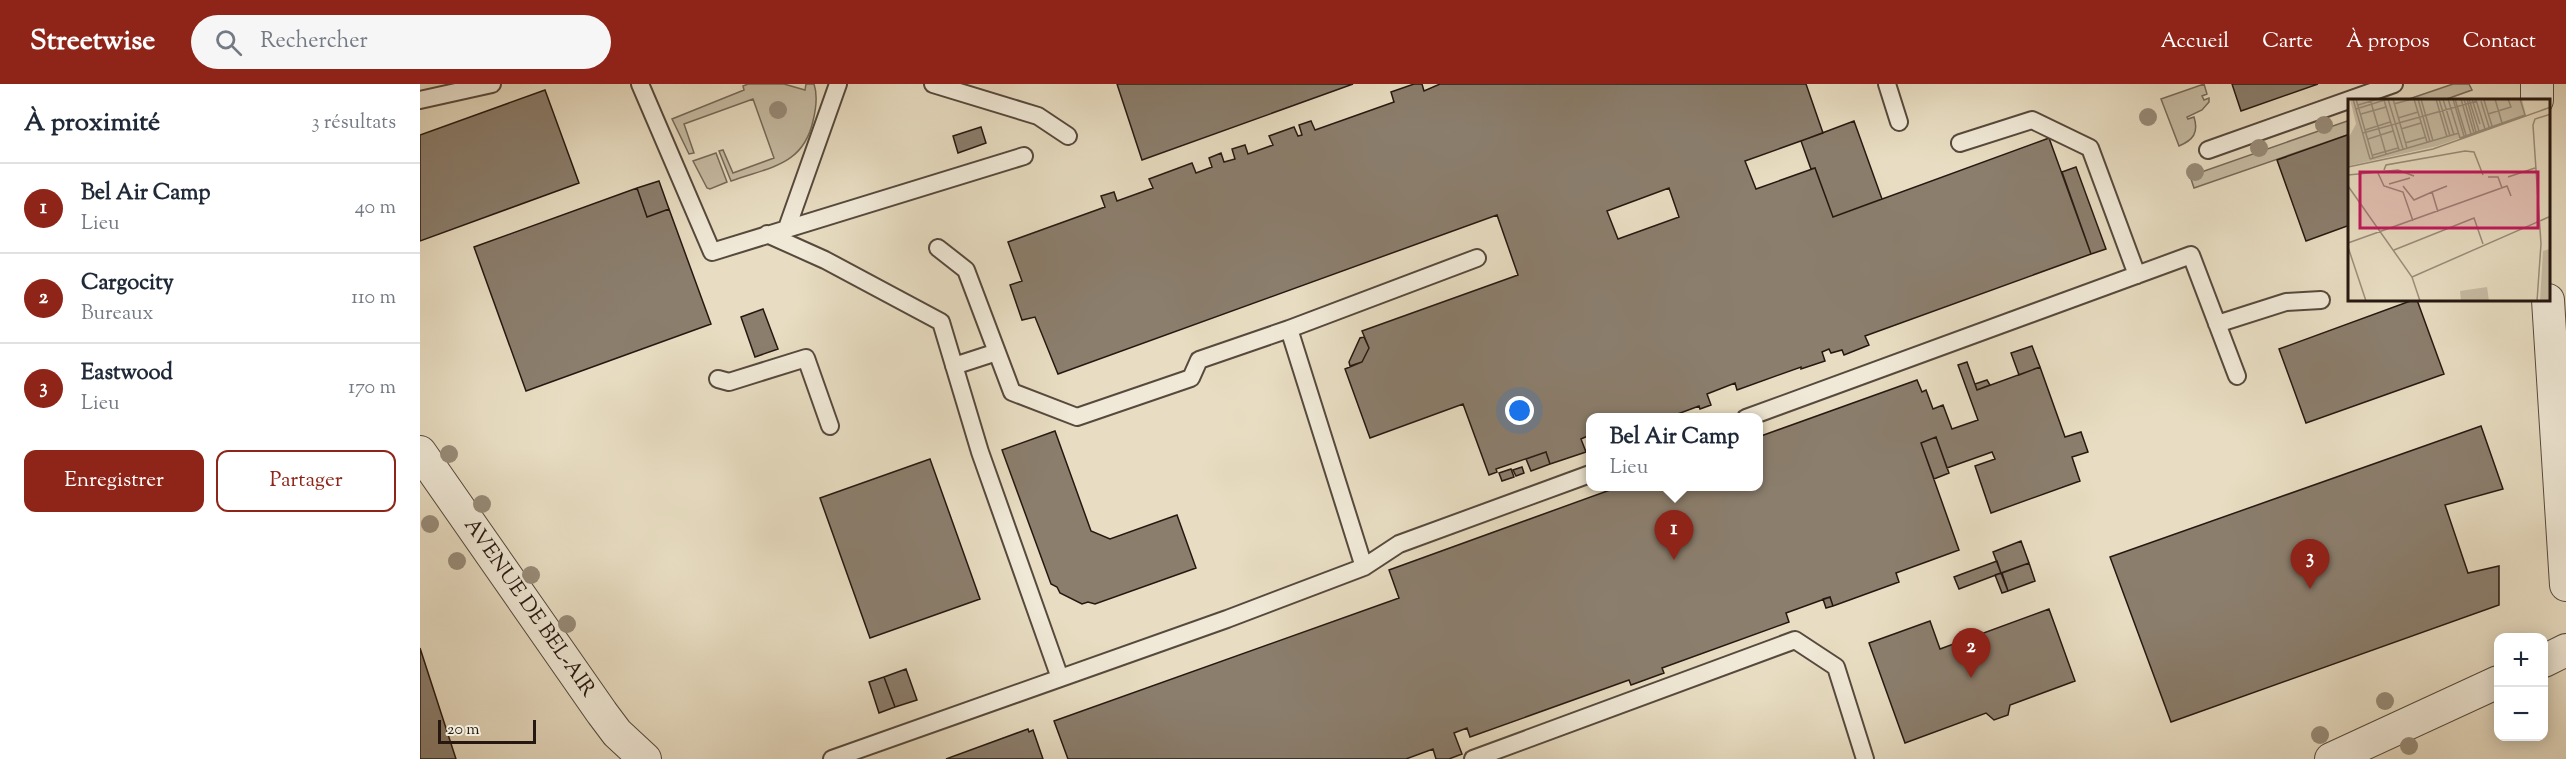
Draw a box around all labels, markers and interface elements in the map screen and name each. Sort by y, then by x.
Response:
search box [191,15,611,69]
text: Streetwise [30,22,155,62]
icon: search [212,26,245,59]
text: Rechercher [260,26,368,58]
text: Accueil [2161,27,2229,57]
text: Carte [2262,27,2313,57]
text: À propos [2346,27,2430,57]
text: Contact [2463,27,2536,57]
inset map [2348,99,2551,302]
text: À proximité [24,105,160,142]
text: 3 résultats [312,109,396,138]
text: Bel Air Camp [81,178,211,210]
text: 1 [40,194,47,223]
text: 40 m [355,194,396,223]
text: Lieu [81,210,119,239]
text: Cargocity [81,268,174,300]
text: 2 [39,284,48,313]
text: 110 m [351,284,396,313]
text: Bureaux [81,300,153,329]
text: Eastwood [81,358,173,390]
text: 3 [39,374,48,403]
text: 170 m [348,374,396,403]
text: Lieu [81,390,119,419]
your location [1505,396,1534,425]
popup [1586,413,1763,491]
text: Bel Air Camp [1610,422,1739,454]
button: Enregistrer [24,450,204,512]
button: Partager [216,450,396,512]
text: Lieu [1610,454,1648,483]
pin: 1 [1654,510,1694,560]
street label: AVENUE DE BEL-AIR [456,512,602,704]
pin: 3 [2290,540,2330,589]
pin: 2 [1952,628,1990,678]
map controls [2494,633,2548,741]
button: + [2494,633,2548,687]
button: − [2494,687,2548,741]
scale bar [438,717,536,744]
text: 20 m [447,719,480,742]

